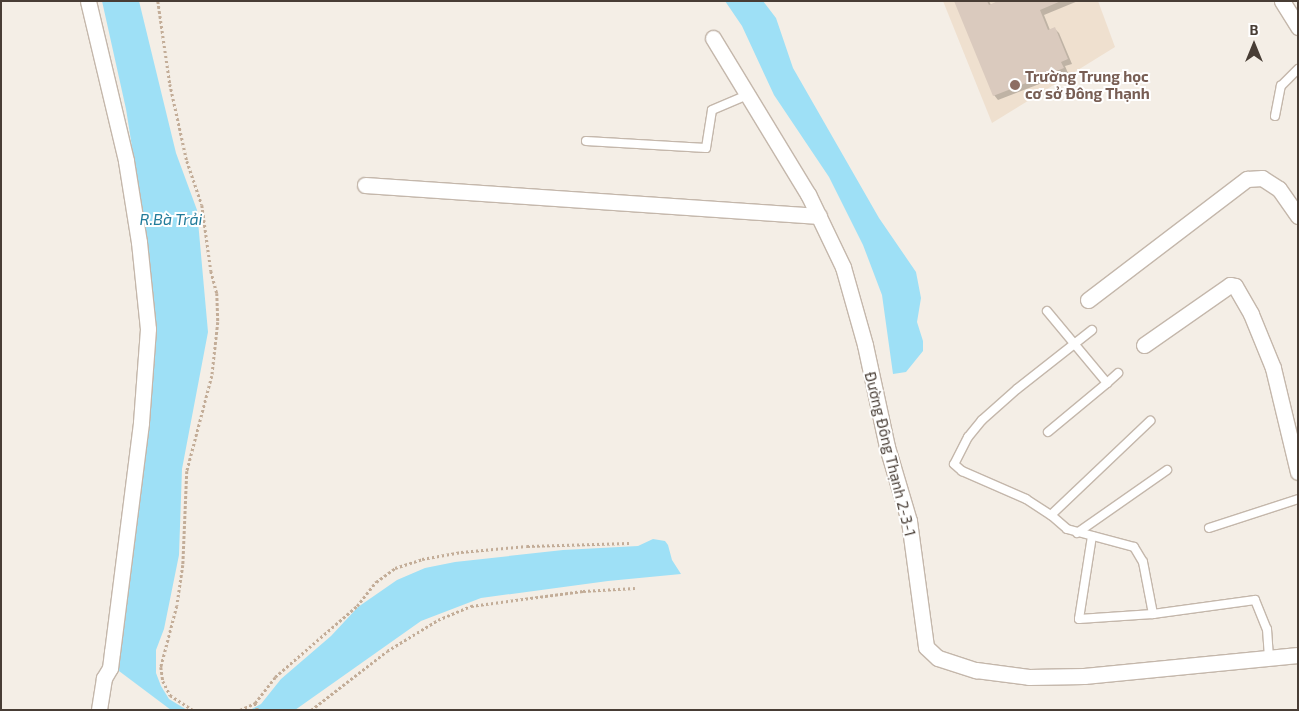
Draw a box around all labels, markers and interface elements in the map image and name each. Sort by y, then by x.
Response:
north arrow [1229,20,1279,70]
text: B [1250,21,1258,38]
place label: Trường Trung học cơ sở Đông Thạnh [1025,67,1150,102]
marker: Trường Trung học cơ sở Đông Thạnh [1009,79,1021,91]
water label: R.Bà Trải [139,209,203,229]
street label: Đường Đông Thạnh 2-3-1 [861,370,919,538]

